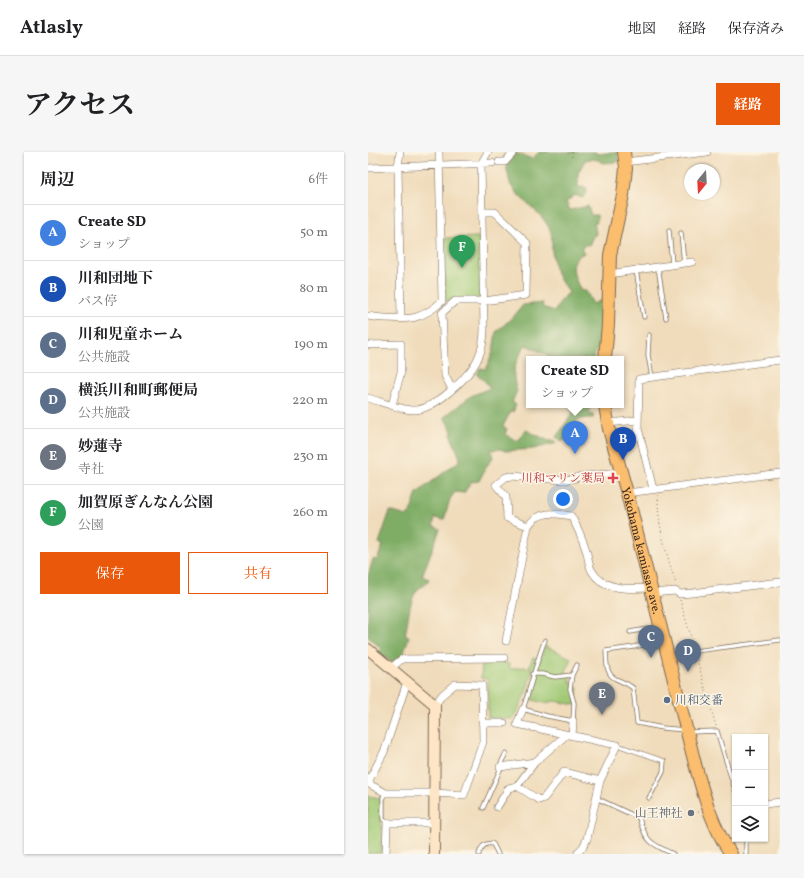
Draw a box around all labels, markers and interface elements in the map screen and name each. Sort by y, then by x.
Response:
text: Atlasly [20,15,83,41]
text: 地図 [628,20,656,39]
text: 経路 [678,20,706,39]
text: 保存済み [728,20,784,39]
button: 経路 [716,83,780,125]
text: アクセス [24,87,135,126]
north arrow [684,164,720,200]
text: 周辺 [40,169,74,192]
text: 6件 [308,171,328,189]
text: Create SD [78,212,146,233]
text: A [48,224,58,242]
text: 50 m [300,224,328,242]
pin: F [449,235,475,268]
text: ショップ [78,236,130,254]
text: 川和団地下 [78,269,153,290]
text: B [49,280,57,298]
text: 80 m [299,280,328,298]
text: バス停 [78,293,117,311]
text: 川和児童ホーム [78,325,183,346]
text: C [49,336,57,354]
text: 190 m [294,336,328,354]
text: 公共施設 [78,349,130,367]
popup [526,356,624,408]
text: Create SD [541,361,609,382]
text: 横浜川和町郵便局 [78,381,198,402]
text: ショップ [541,385,593,403]
text: D [48,392,58,410]
text: 220 m [292,392,328,410]
text: 公共施設 [78,405,130,423]
pin: A [562,421,588,454]
pin: B [610,427,636,460]
text: 妙蓮寺 [78,437,123,458]
text: E [49,448,57,466]
text: 230 m [293,448,328,466]
text: 寺社 [78,461,104,479]
place label: 川和マリン薬局 [521,471,605,487]
marker: 川和マリン薬局 [608,473,618,483]
street label: Yokohama kamiasao ave. [617,485,664,616]
your location [553,489,573,509]
text: 加賀原ぎんなん公園 [78,493,213,514]
text: F [49,504,57,522]
text: 260 m [293,504,328,522]
text: 公園 [78,517,104,535]
button: 保存 [40,552,180,594]
button: 共有 [188,552,328,594]
pin: C [638,625,664,658]
pin: D [675,639,701,672]
pin: E [589,682,615,715]
place label: 川和交番 [675,693,723,709]
marker: 川和交番 [662,695,672,705]
map controls [732,734,768,842]
button: + [732,734,768,770]
button: − [732,770,768,806]
place label: 山王神社 [635,806,683,822]
button: layers [732,806,768,842]
marker: 山王神社 [686,808,696,818]

